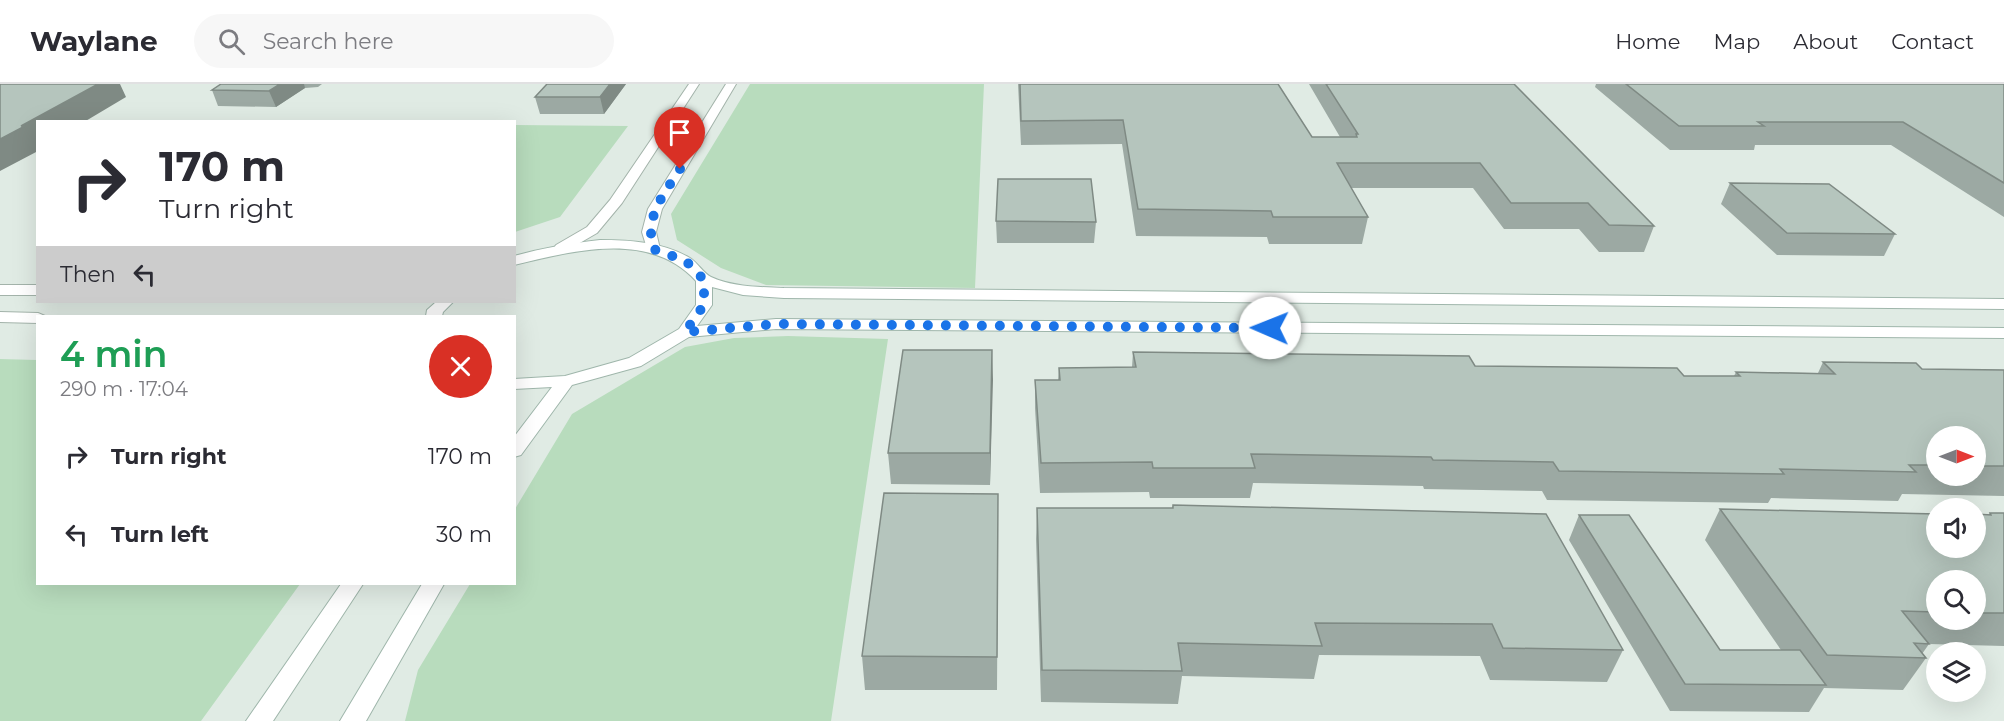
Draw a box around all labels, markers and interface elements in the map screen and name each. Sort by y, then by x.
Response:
search box [194,14,614,68]
text: Waylane [30,24,158,58]
icon: search [215,25,248,58]
text: Search here [263,28,393,55]
text: Home [1615,29,1680,54]
text: Map [1713,29,1760,54]
text: About [1793,29,1858,54]
text: Contact [1891,29,1974,54]
pin [654,107,705,169]
icon: arrive [663,116,696,149]
text: 170 m [159,140,285,192]
icon: right [60,144,138,222]
text: Turn right [159,192,294,225]
icon: left [128,258,161,291]
text: Then [60,261,116,288]
position arrow [1238,296,1302,360]
text: 4 min [60,332,167,376]
button: close [429,335,492,398]
text: 290 m · 17:04 [60,377,188,401]
north arrow [1926,426,1986,486]
map controls [1926,426,1986,702]
icon: right [60,440,93,473]
text: Turn right [111,443,226,470]
text: 170 m [428,443,492,470]
button: sound [1926,498,1986,558]
icon: left [60,518,93,551]
text: Turn left [111,521,209,548]
text: 30 m [436,521,492,548]
button: search [1926,570,1986,630]
button: layers [1926,642,1986,702]

